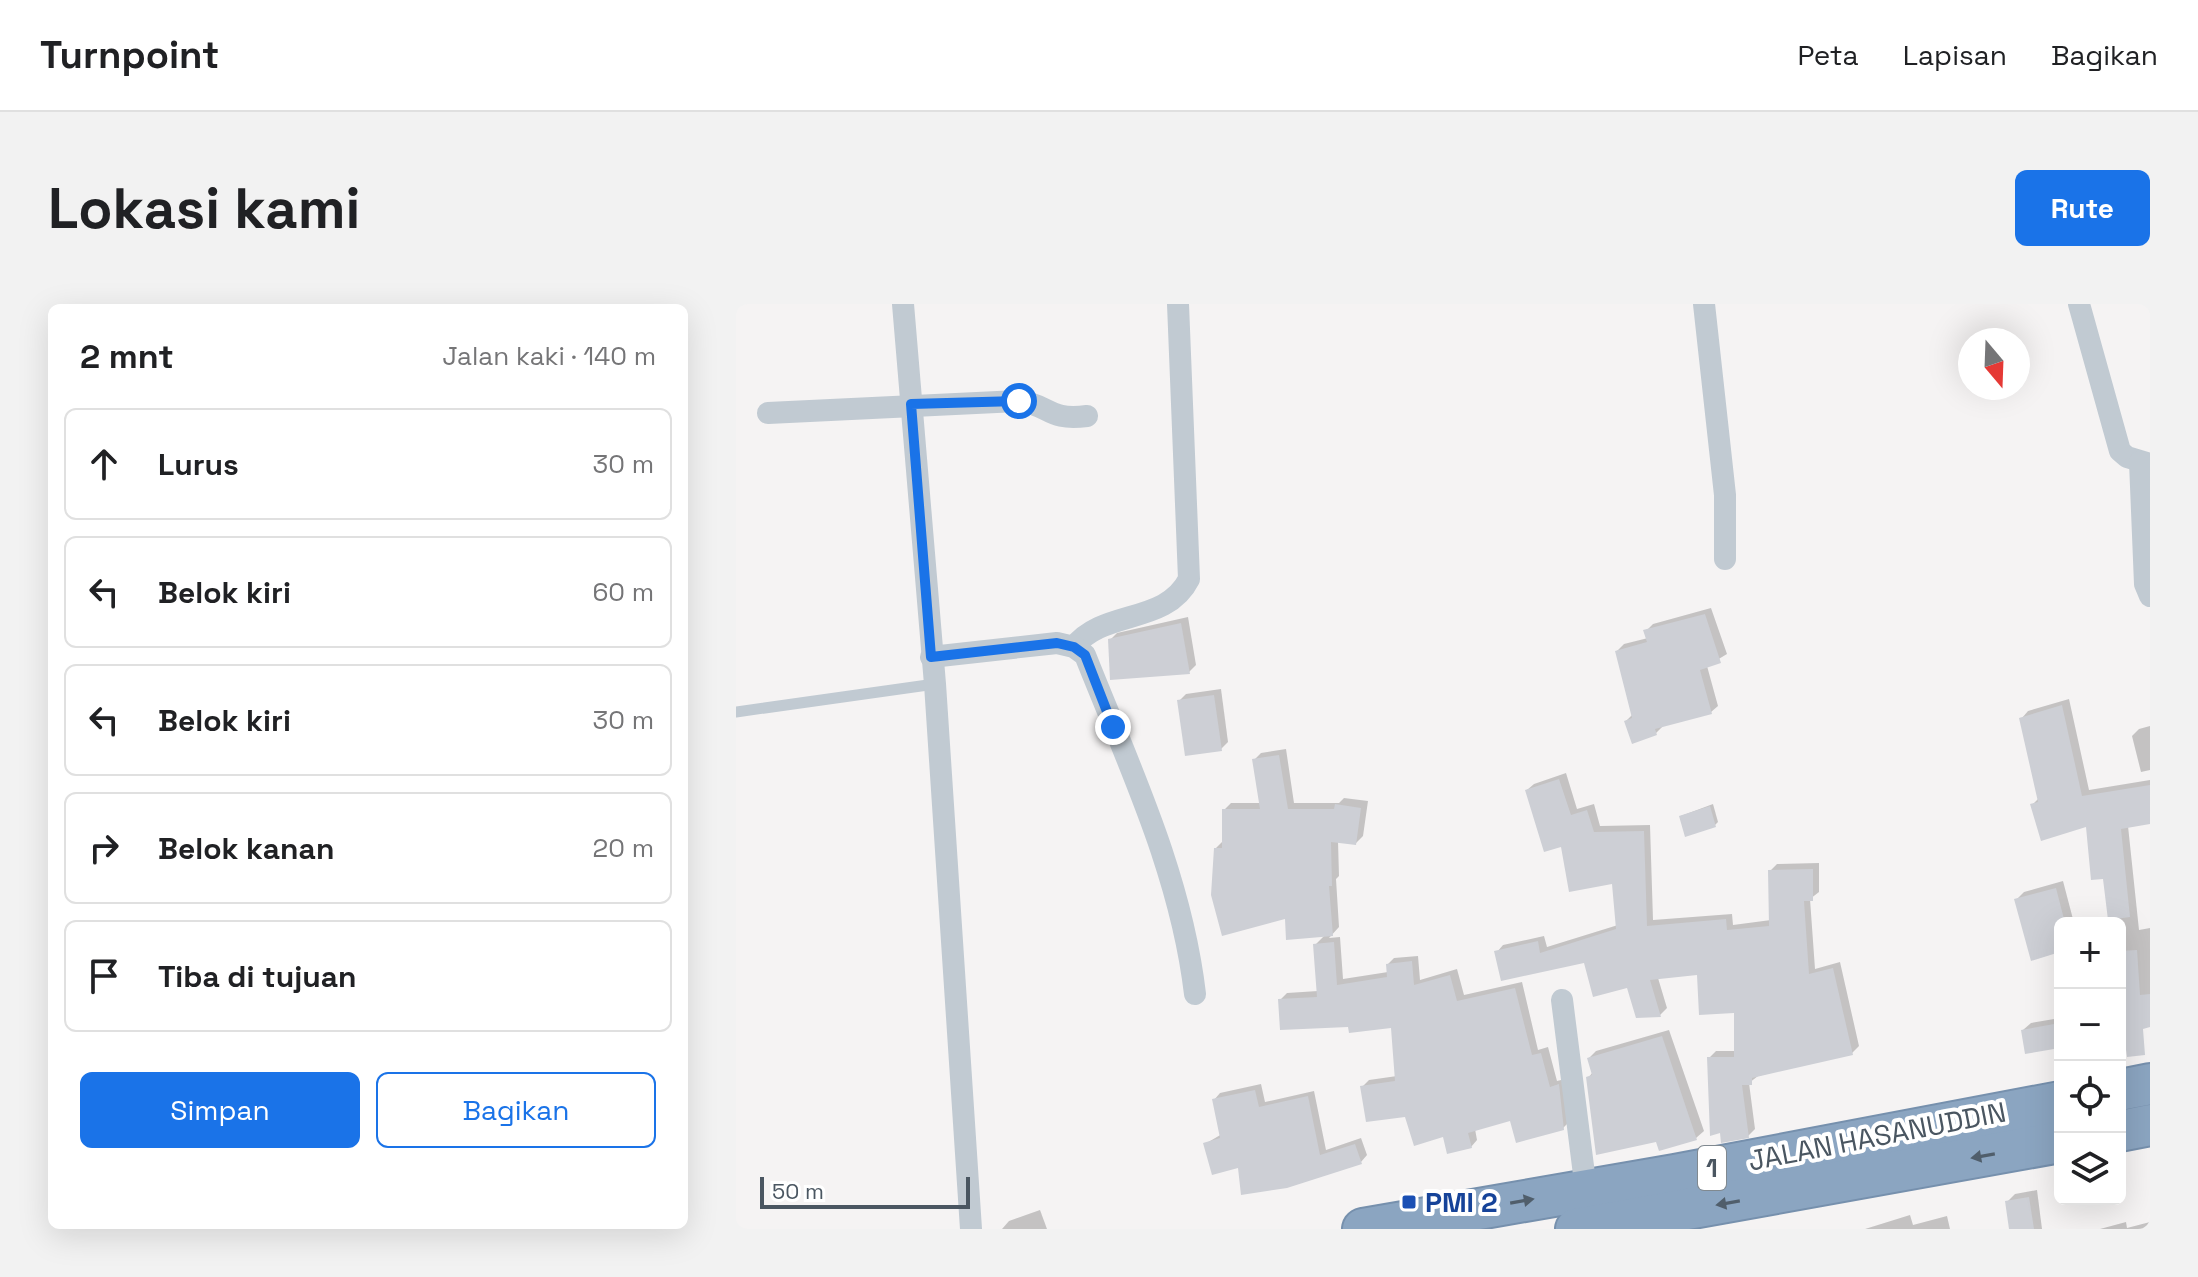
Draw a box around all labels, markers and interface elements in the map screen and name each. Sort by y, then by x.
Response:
text: Turnpoint [40,31,219,79]
text: Peta [1797,37,1859,73]
text: Lapisan [1903,37,2007,73]
text: Bagikan [2051,37,2158,73]
button: Rute [2015,170,2150,246]
text: Lokasi kami [48,173,360,244]
north arrow [1958,328,2030,400]
text: 2 mnt [80,335,174,378]
text: Jalan kaki · 140 m [442,339,656,373]
route start [1001,383,1037,419]
icon: ahead [82,442,126,486]
text: Lurus [158,445,239,484]
text: 30 m [593,447,654,481]
icon: left [82,570,126,614]
text: Belok kiri [158,573,291,612]
text: 60 m [592,575,654,609]
icon: left [82,698,126,742]
text: Belok kiri [158,701,291,740]
text: 30 m [593,703,654,737]
route end [1095,709,1131,745]
icon: right [82,826,126,870]
text: Belok kanan [158,829,334,868]
text: 20 m [593,831,654,865]
map controls [2054,917,2126,1205]
button: + [2054,917,2126,989]
icon: arrive [82,954,126,998]
text: Tiba di tujuan [158,957,357,996]
button: − [2054,989,2126,1061]
button: locate [2054,1061,2126,1133]
button: Simpan [80,1072,360,1148]
button: Bagikan [376,1072,656,1148]
street label: JALAN HASANUDDIN [1745,1093,2009,1179]
button: layers [2054,1133,2126,1205]
road number: 1 [1698,1146,1726,1190]
one-way arrow [1971,1150,1996,1162]
scale bar [760,1173,970,1209]
text: 50 m [772,1177,824,1205]
place label: PMI 2 [1425,1184,1498,1220]
marker: PMI 2 [1400,1193,1418,1211]
one-way arrow [1510,1194,1535,1206]
one-way arrow [1715,1197,1740,1209]

